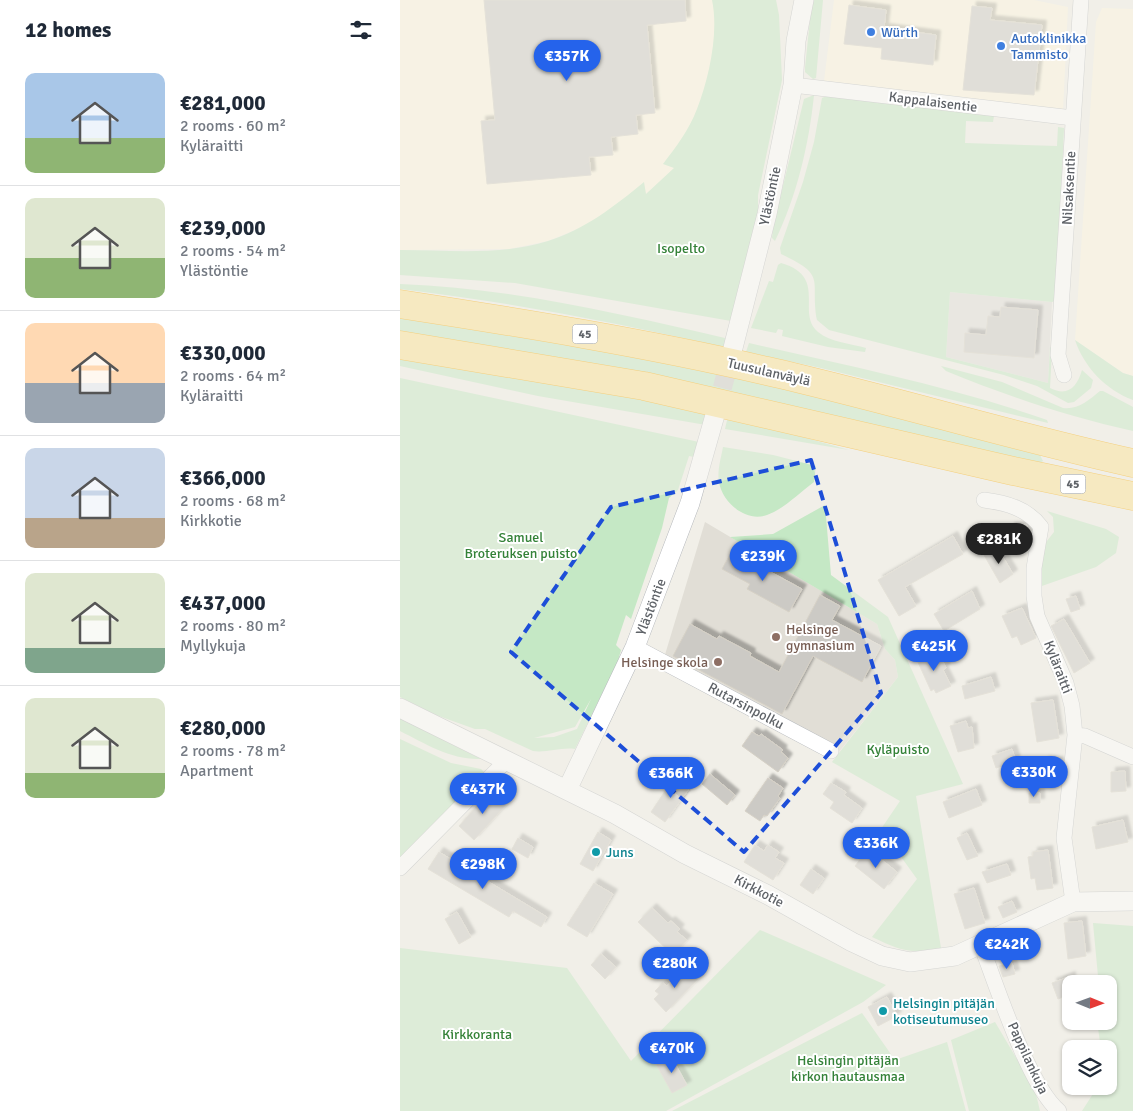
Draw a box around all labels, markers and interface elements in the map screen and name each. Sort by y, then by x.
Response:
icon: filters [347,16,375,44]
text: 12 homes [25,17,111,43]
place label: Würth [881,24,918,41]
marker: Würth [865,26,877,38]
place label: Autoklinikka Tammisto [1011,30,1086,63]
pin: €357K [532,39,602,82]
marker: Autoklinikka Tammisto [995,40,1007,52]
text: €357K [545,46,589,66]
street label: Kappalaisentie [888,88,978,116]
text: €281,000 [180,90,266,116]
icon: home [65,93,125,153]
text: 2 rooms · 60 m² [180,116,286,136]
text: Kyläraitti [180,136,243,156]
street label: Nilsaksentie [1059,150,1079,226]
street label: Ylästöntie [755,165,785,227]
text: €239,000 [180,215,266,241]
icon: home [65,218,125,278]
park label: Isopelto [657,240,705,257]
text: 2 rooms · 54 m² [180,241,286,261]
text: Ylästöntie [180,261,248,281]
road number: 45 [572,324,598,344]
text: €330,000 [180,340,266,366]
icon: home [65,343,125,403]
street label: Tuusulanväylä [726,354,812,390]
text: 2 rooms · 64 m² [180,366,286,386]
text: Kyläraitti [180,386,243,406]
text: €366,000 [180,465,266,491]
icon: home [65,468,125,528]
road number: 45 [1060,474,1086,494]
text: 2 rooms · 68 m² [180,491,286,511]
text: Kirkkotie [180,511,242,531]
pin: €281K [964,522,1034,565]
park label: Samuel Broteruksen puisto [465,529,577,562]
text: €281K [977,529,1021,549]
pin: €239K [728,540,798,582]
text: €239K [741,546,785,566]
street label: Ylästöntie [632,576,670,638]
text: €437,000 [180,590,266,616]
icon: home [65,593,125,653]
text: 2 rooms · 80 m² [180,616,286,636]
place label: Helsinge gymnasium [786,621,855,654]
pin: €425K [899,630,969,672]
marker: Helsinge gymnasium [770,631,782,643]
text: Myllykuja [180,636,246,656]
text: €425K [912,636,956,656]
street label: Kyläraitti [1040,638,1076,696]
place label: Helsinge skola [621,654,708,671]
marker: Helsinge skola [712,656,724,668]
street label: Rutarsinpolku [705,679,787,733]
text: €280,000 [180,715,266,741]
icon: home [65,718,125,778]
text: 2 rooms · 78 m² [180,741,286,761]
park label: Kyläpuisto [867,741,929,758]
pin: €366K [636,756,706,799]
pin: €330K [999,756,1069,798]
text: Apartment [180,761,253,781]
text: €330K [1012,762,1056,782]
text: €366K [649,763,693,783]
pin: €437K [448,772,518,815]
text: €437K [461,779,505,799]
pin: €336K [841,826,911,869]
text: €336K [854,833,898,853]
place label: Juns [606,844,634,861]
marker: Juns [590,846,602,858]
pin: €298K [448,848,518,890]
text: €298K [461,854,505,874]
street label: Kirkkotie [731,871,787,911]
pin: €242K [972,928,1042,970]
text: €242K [985,934,1029,954]
pin: €280K [640,946,710,989]
text: €280K [653,953,697,973]
north arrow [1062,975,1118,1030]
map controls [1062,975,1117,1095]
place label: Helsingin pitäjän kotiseutumuseo [893,995,995,1028]
marker: Helsingin pitäjän kotiseutumuseo [877,1005,889,1017]
street label: Pappilankuja [1004,1019,1052,1097]
park label: Kirkkoranta [442,1026,512,1043]
pin: €470K [637,1032,707,1074]
text: €470K [650,1038,694,1058]
button: layers [1062,1040,1117,1095]
park label: Helsingin pitäjän kirkon hautausmaa [791,1052,905,1085]

